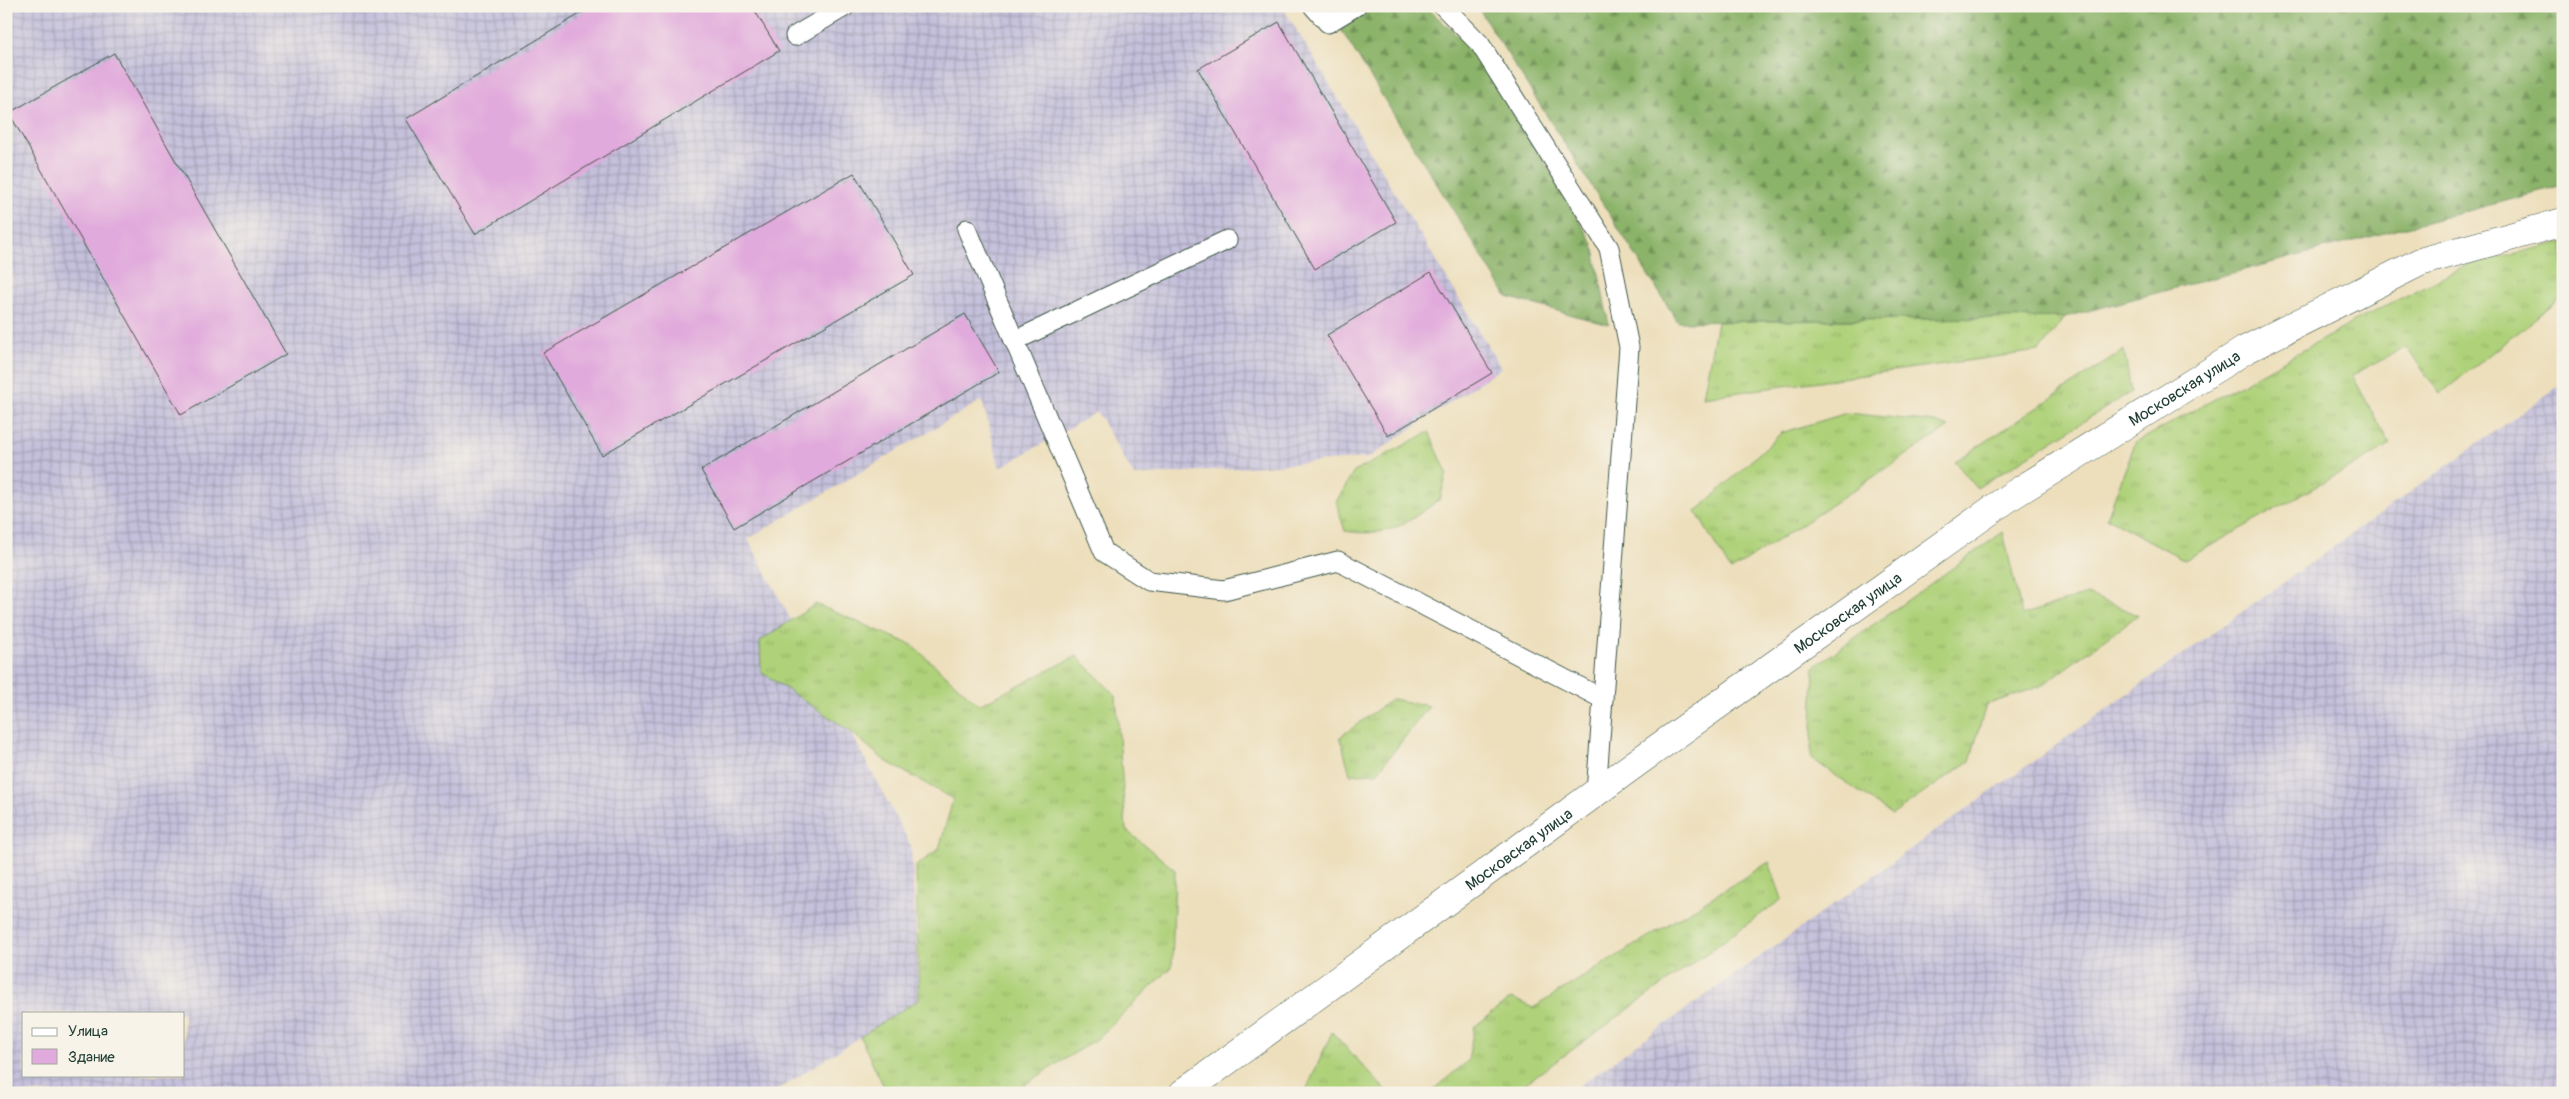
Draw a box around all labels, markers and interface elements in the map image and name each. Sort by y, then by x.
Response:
street label: Московская улица [2125,346,2244,431]
street label: Московская улица [1790,568,1906,659]
street label: Московская улица [1462,804,1577,895]
legend [22,1012,185,1076]
text: Улица [68,1022,108,1041]
text: Здание [68,1048,115,1067]

